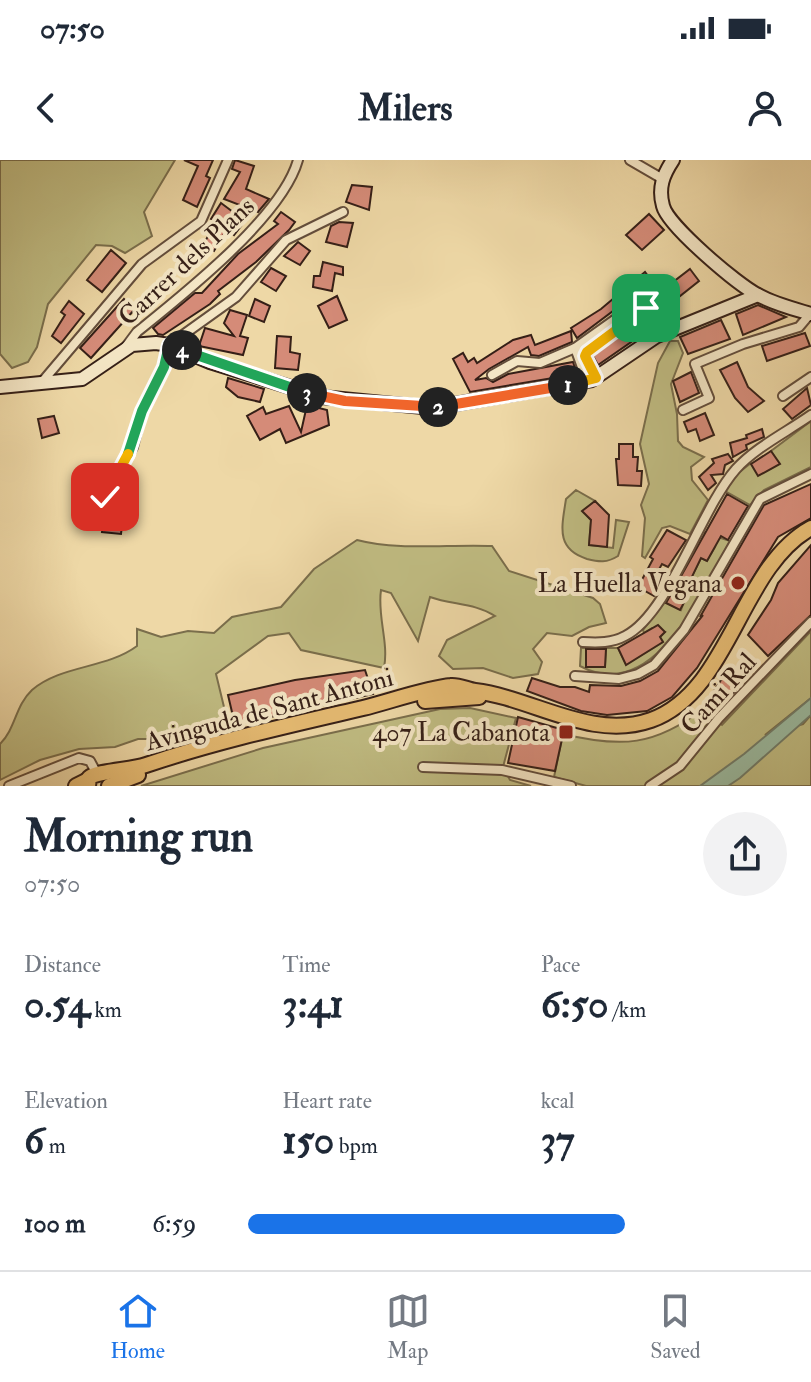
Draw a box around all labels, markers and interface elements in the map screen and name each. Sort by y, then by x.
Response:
text: 07:50 [40,10,105,47]
icon: back [24,86,68,130]
text: Milers [358,86,453,131]
icon: person [743,86,787,130]
street label: Carrer dels Plans [112,190,261,333]
pin [612,274,680,342]
icon: arrive [624,286,668,330]
pin: 4 [162,330,202,370]
text: 4 [176,336,188,364]
pin: 1 [548,365,588,405]
text: 1 [564,371,572,399]
pin: 3 [287,373,327,413]
text: 3 [303,379,311,407]
pin: 2 [418,387,458,427]
text: 2 [432,393,444,421]
pin [71,463,139,531]
icon: check [83,475,127,519]
place label: La Huella Vegana [537,568,722,600]
marker: La Huella Vegana [729,574,747,592]
street label: Cami Ral [674,646,764,741]
street label: Avinguda de Sant Antoni [141,661,397,759]
place label: 407 La Cabanota [372,717,550,749]
marker: 407 La Cabanota [557,723,575,741]
text: Morning run [24,810,253,865]
button: share [703,812,787,896]
text: 07:50 [24,868,80,900]
text: Distance [24,951,101,979]
text: Time [282,951,330,979]
text: Pace [541,951,580,979]
text: 0.54 [24,979,90,1030]
text: 3:41 [282,979,343,1030]
text: 6:50 [541,979,608,1030]
text: km [90,996,122,1024]
text: /km [608,996,646,1024]
text: Elevation [24,1087,108,1115]
text: Heart rate [282,1087,372,1115]
text: kcal [541,1087,574,1115]
text: 6 [24,1115,44,1166]
text: 150 [282,1115,334,1166]
text: 37 [541,1115,574,1166]
text: m [44,1132,66,1160]
text: bpm [334,1132,378,1160]
text: 100 m [24,1208,85,1240]
text: 6:59 [152,1208,196,1240]
tab: Home [110,1289,165,1365]
tab: Map [386,1289,430,1365]
tab: Saved [650,1289,701,1365]

